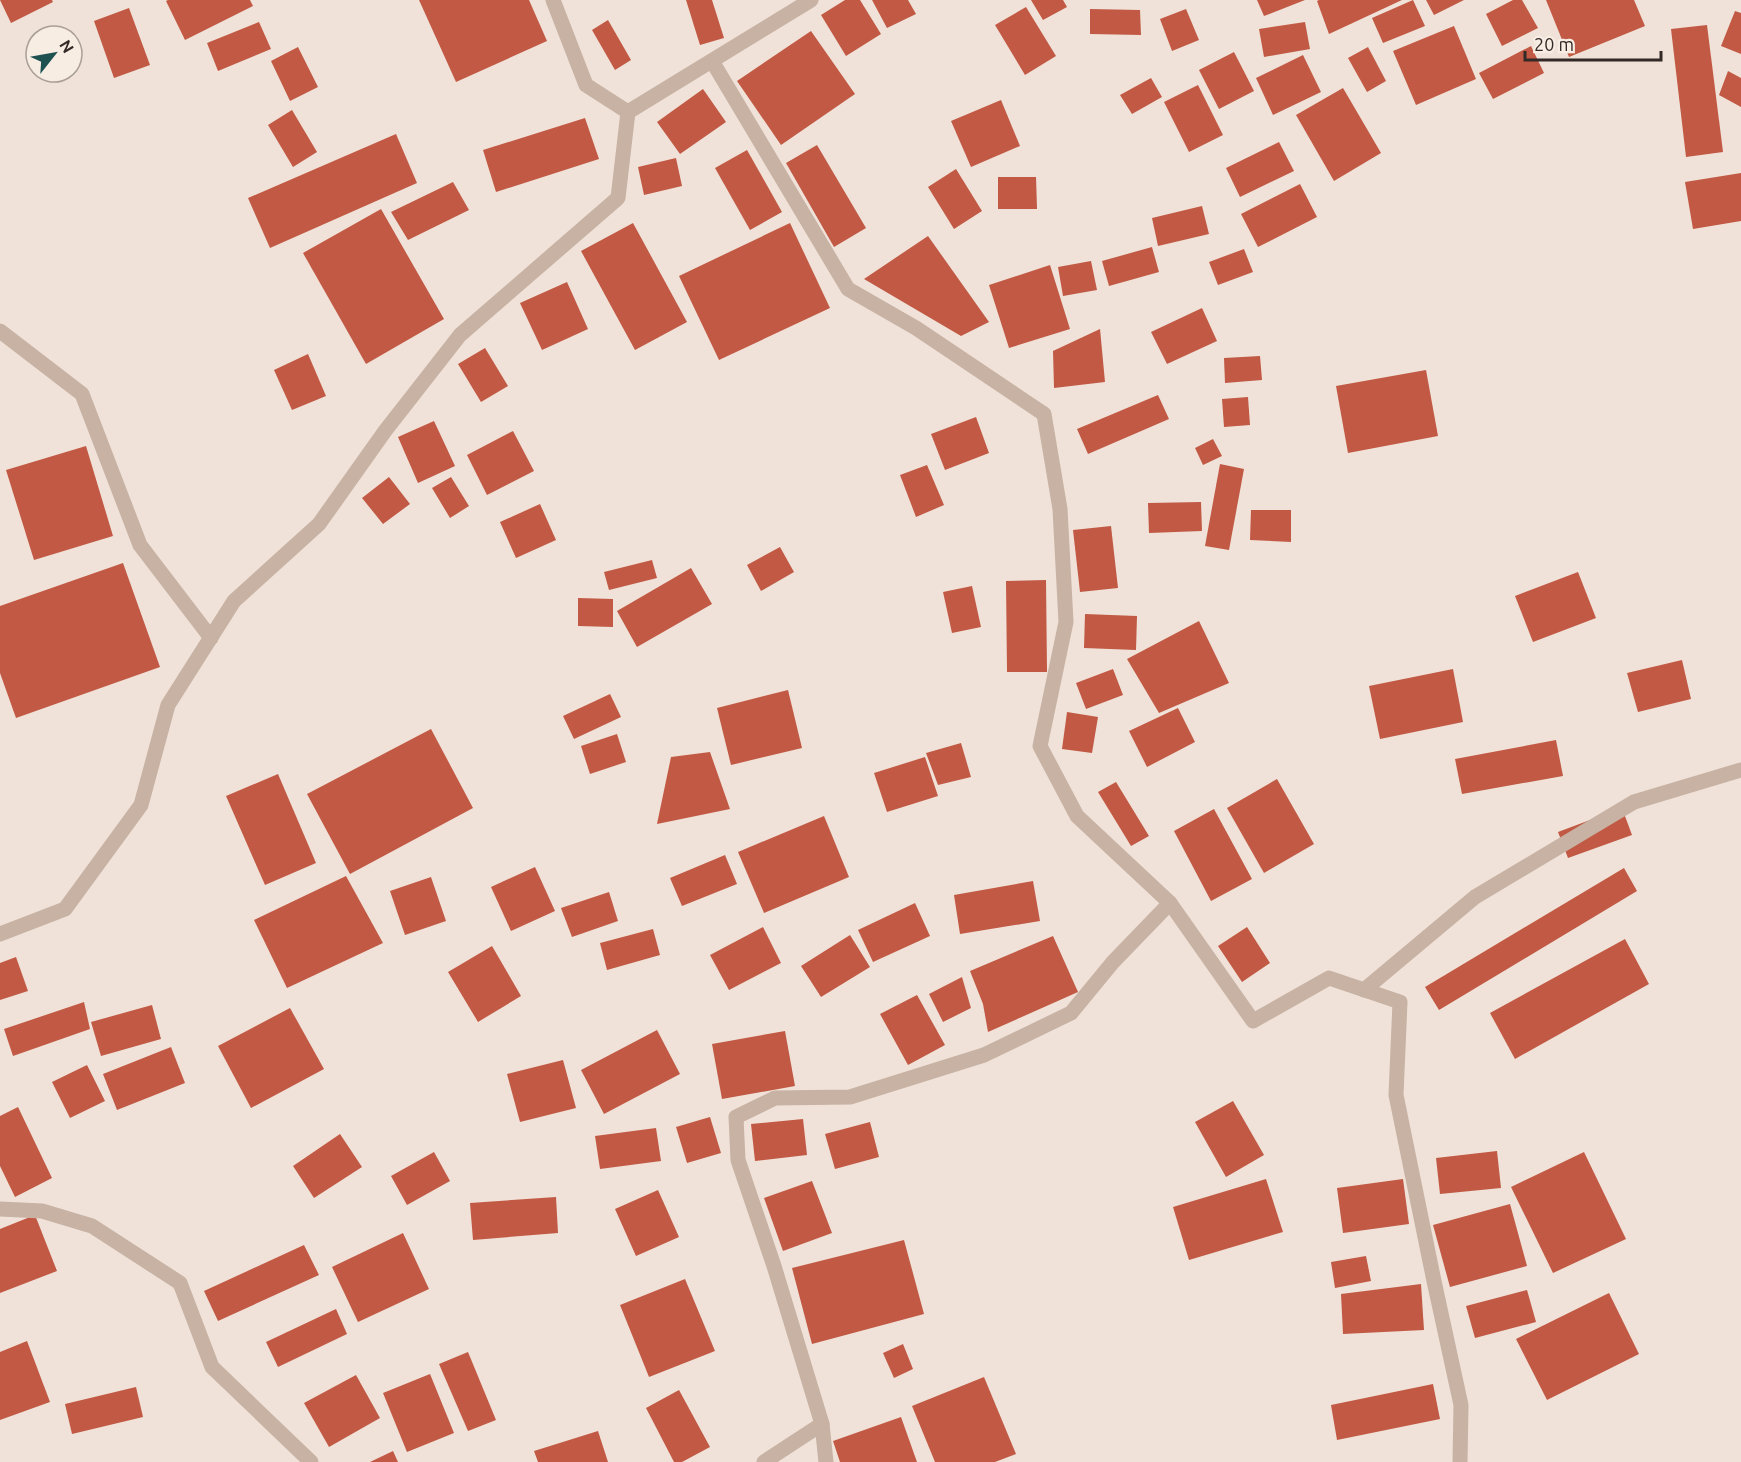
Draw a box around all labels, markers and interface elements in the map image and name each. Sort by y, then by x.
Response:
north arrow [24,24,84,84]
scale bar [1525,24,1662,62]
text: 20 m [1534,34,1574,54]
text: N [56,37,78,56]

